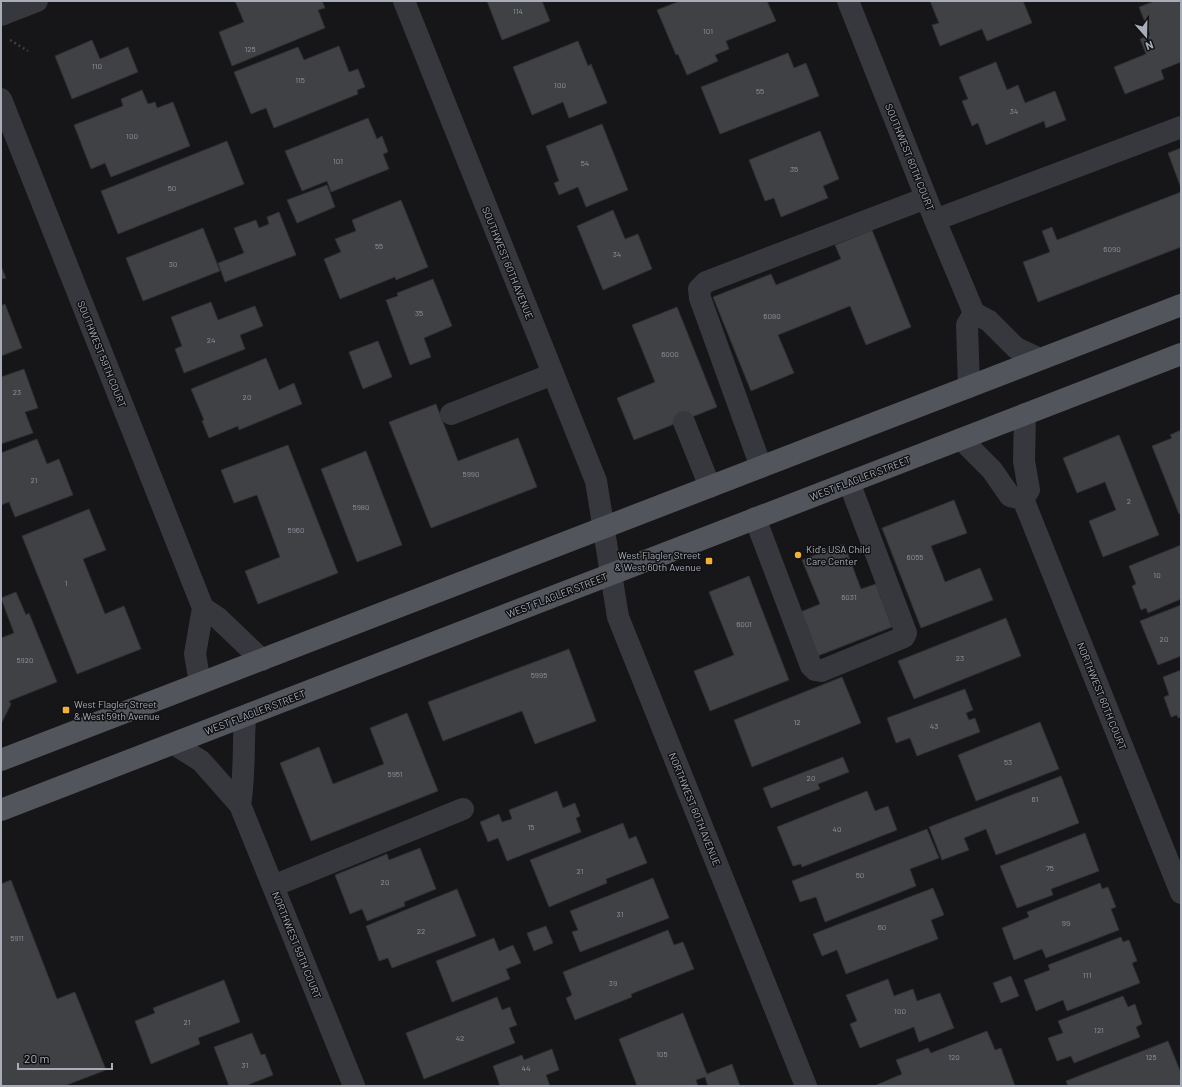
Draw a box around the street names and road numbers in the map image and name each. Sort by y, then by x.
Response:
street label: SOUTHWEST 60TH COURT [883,102,937,213]
street label: SOUTHWEST 60TH AVENUE [480,205,536,321]
street label: SOUTHWEST 59TH COURT [75,299,129,409]
street label: WEST FLAGLER STREET [808,453,912,503]
street label: WEST FLAGLER STREET [505,570,609,620]
street label: NORTHWEST 60TH COURT [1075,640,1129,752]
street label: WEST FLAGLER STREET [203,687,307,737]
street label: NORTHWEST 60TH AVENUE [667,751,723,867]
street label: NORTHWEST 59TH COURT [270,890,324,1001]

